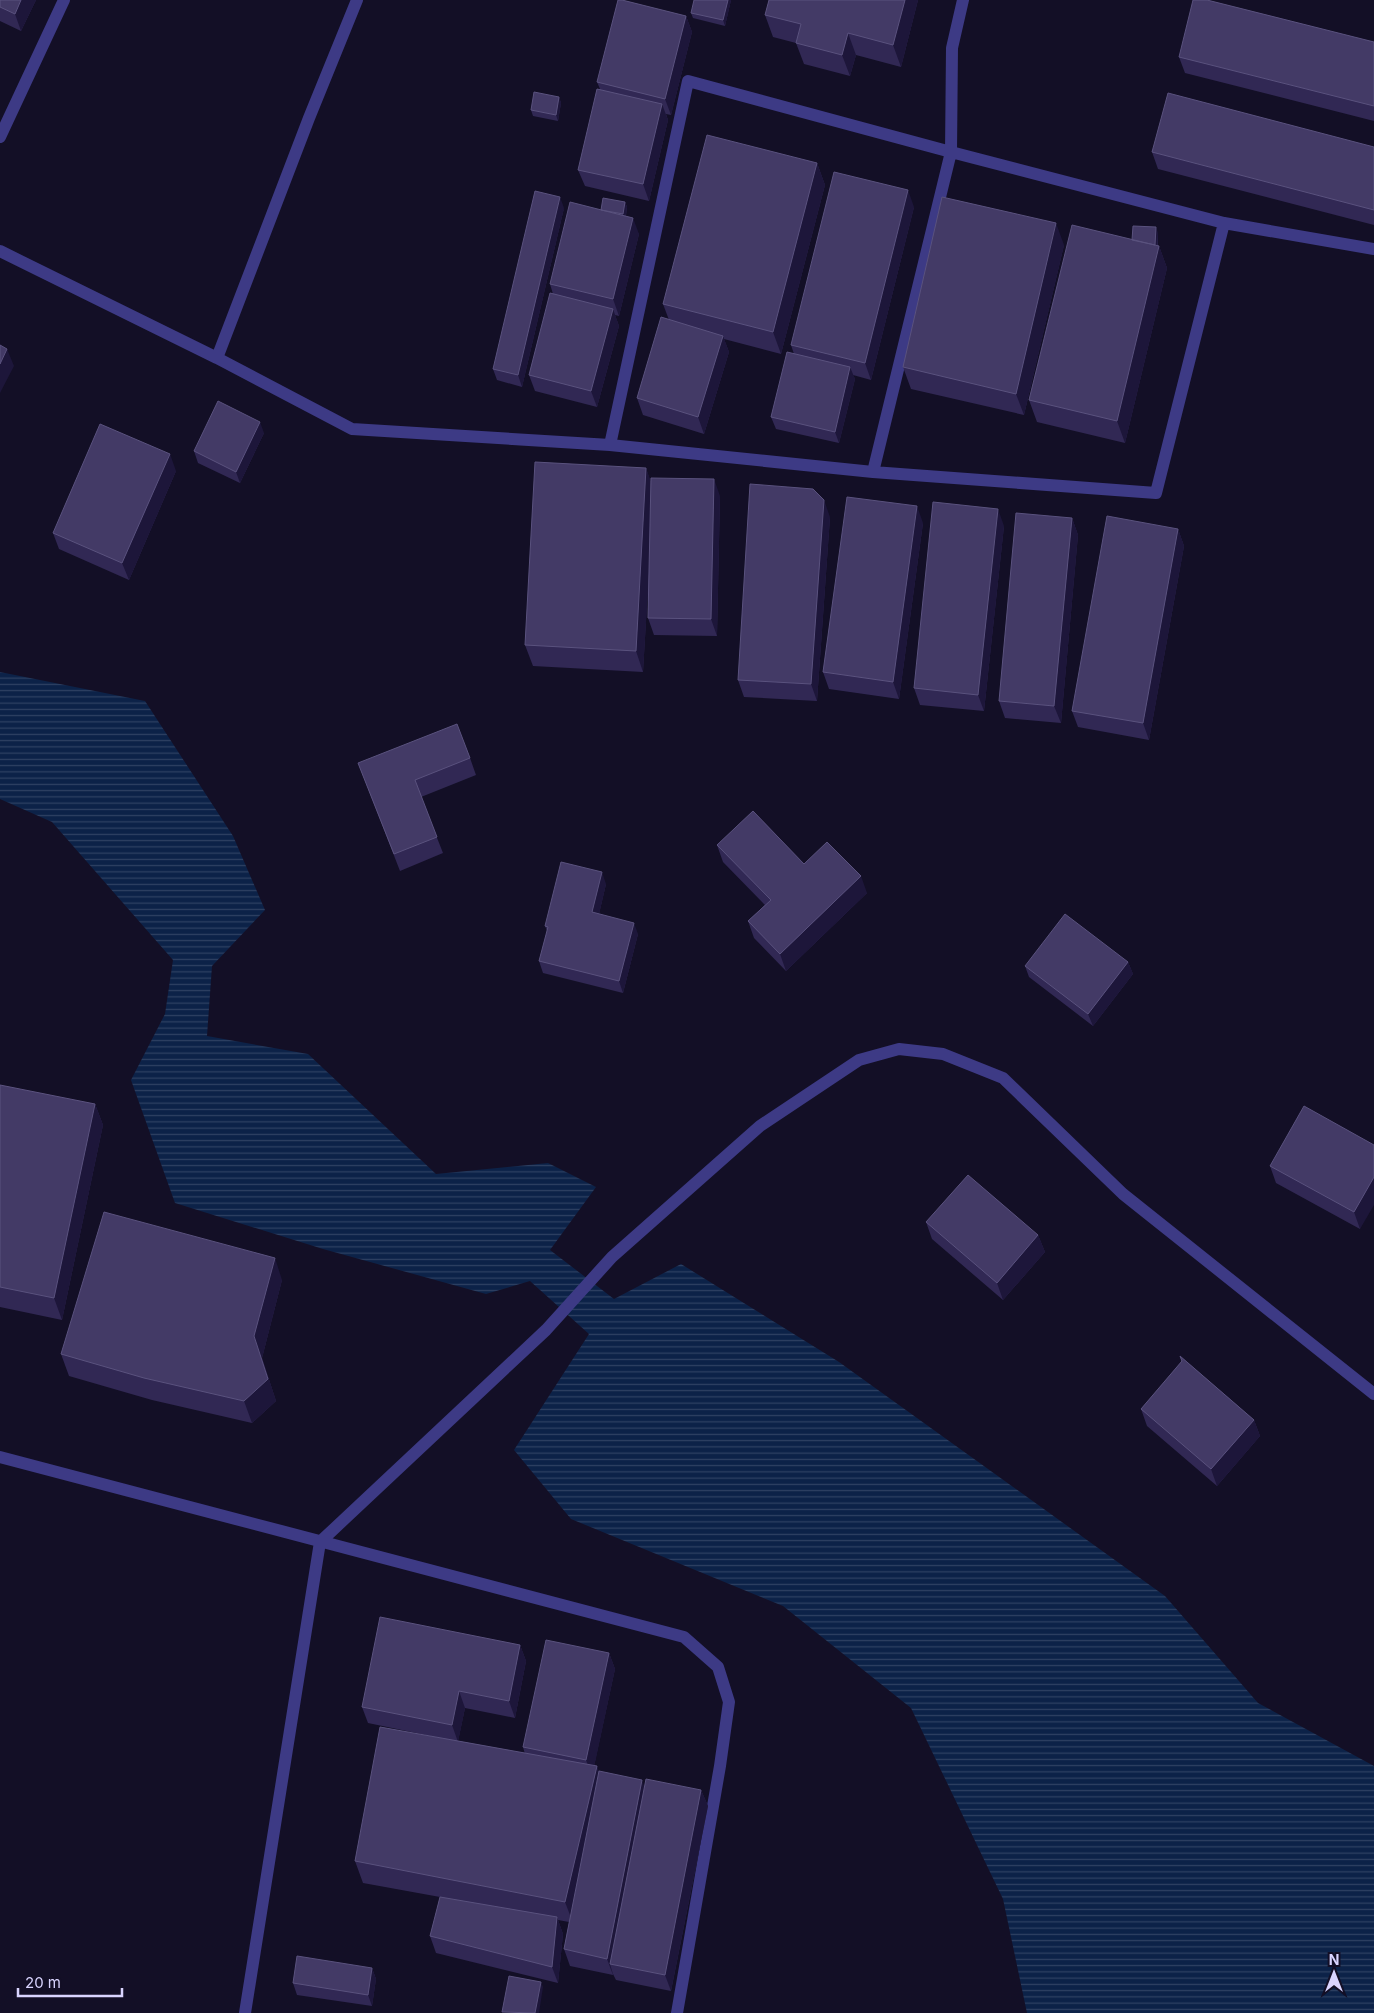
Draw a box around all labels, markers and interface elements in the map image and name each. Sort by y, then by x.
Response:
north arrow [1309,1948,1359,1998]
text: N [1329,1951,1339,1968]
scale bar [18,1966,121,1998]
text: 20 m [25,1973,61,1992]

